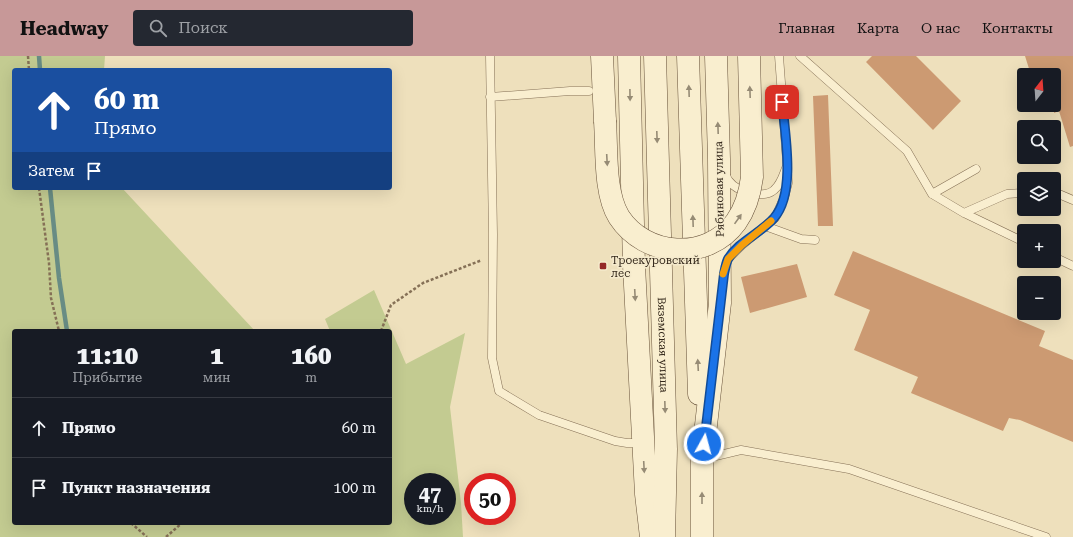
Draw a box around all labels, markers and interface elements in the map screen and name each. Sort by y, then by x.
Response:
search box [133,10,413,46]
text: Headway [20,17,109,40]
icon: search [147,17,169,39]
text: Поиск [179,19,228,37]
text: Главная [778,20,835,36]
text: Карта [857,20,899,36]
text: О нас [921,20,960,36]
text: Контакты [982,20,1053,36]
north arrow [1017,68,1061,112]
map controls [1017,68,1061,320]
text: 60 m [94,83,159,116]
icon: ahead [28,84,80,136]
one-way arrow [686,84,692,97]
pin [765,85,799,119]
one-way arrow [747,86,754,98]
one-way arrow [627,89,633,102]
icon: arrive [771,91,793,113]
text: Прямо [94,117,157,138]
button: search [1017,120,1061,164]
one-way arrow [715,121,721,134]
one-way arrow [654,131,660,144]
street label: Рябиновая улица [712,141,727,237]
one-way arrow [604,154,610,167]
icon: arrive [83,160,105,182]
text: Затем [28,162,75,180]
button: layers [1017,172,1061,216]
one-way arrow [690,214,696,227]
one-way arrow [734,214,742,224]
button: + [1017,224,1061,268]
place label: Троекуровский лес [611,254,700,280]
marker: Троекуровский лес [598,261,608,271]
button: − [1017,276,1061,320]
one-way arrow [632,289,638,302]
street label: Вяземская улица [655,297,670,393]
text: 11:10 [77,342,138,370]
text: 1 [210,342,223,370]
text: 160 [291,342,331,370]
one-way arrow [694,359,701,371]
text: Прибытие [73,370,142,385]
text: мин [203,370,231,385]
text: m [305,370,317,385]
one-way arrow [661,401,668,413]
icon: ahead [28,417,50,439]
text: Прямо [62,419,116,437]
text: 60 m [342,419,376,437]
position arrow [683,423,725,465]
one-way arrow [641,461,648,473]
speed limit sign: 50 [464,473,516,525]
icon: arrive [28,477,50,499]
text: Пункт назначения [62,479,210,497]
text: 100 m [333,479,376,497]
text: 47 [419,482,441,506]
one-way arrow [699,491,705,504]
text: km/h [417,503,443,514]

